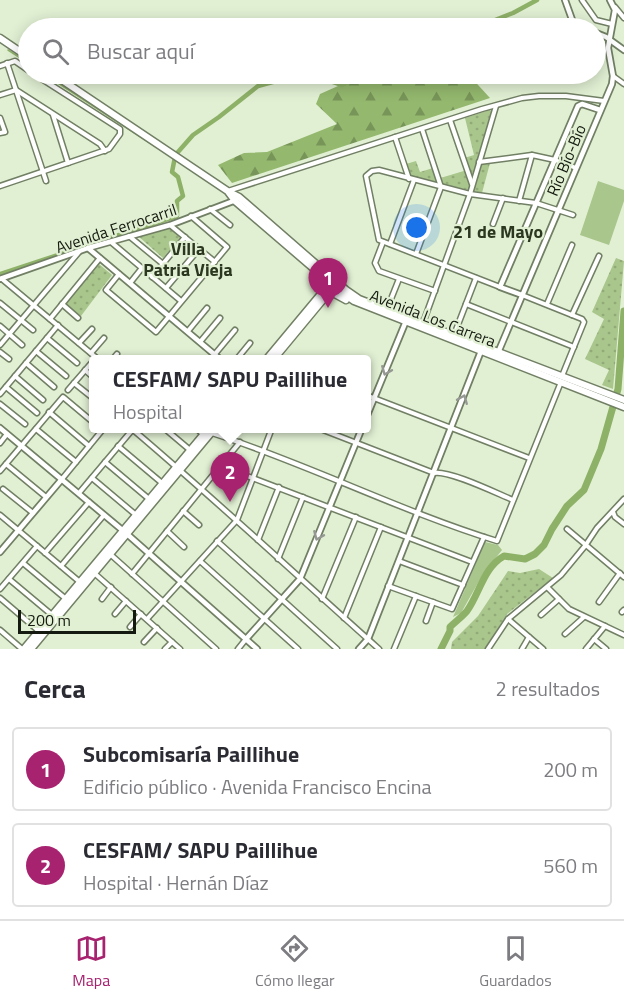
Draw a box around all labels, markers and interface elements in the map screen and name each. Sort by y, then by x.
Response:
search box [18,18,606,84]
text: Buscar aquí [87,34,195,68]
icon: search [39,35,72,68]
street label: Río Bío-Bío [540,120,592,200]
street label: Avenida Ferrocarril [52,197,180,259]
your location [402,213,431,242]
district label: 21 de Mayo [453,218,543,245]
district label: Villa Patria Vieja [143,235,233,283]
pin: 1 [308,258,348,308]
street label: Avenida Los Carrera [367,283,499,353]
popup [89,355,371,433]
text: CESFAM/ SAPU Paillihue [113,362,347,396]
one-way arrow [381,364,393,375]
one-way arrow [455,394,468,404]
text: Hospital [113,396,183,427]
pin: 2 [210,452,250,502]
one-way arrow [313,530,325,541]
scale bar [18,607,136,634]
text: 200 m [27,608,71,632]
text: Cerca [24,669,86,708]
text: 2 resultados [496,673,600,704]
text: Subcomisaría Paillihue [83,737,299,771]
text: 1 [40,754,51,785]
text: 200 m [543,754,598,785]
text: Edificio público · Avenida Francisco Encina [83,771,432,802]
text: CESFAM/ SAPU Paillihue [83,833,318,867]
text: 2 [40,850,51,881]
text: 560 m [543,850,598,881]
text: Hospital · Hernán Díaz [83,867,269,898]
tab: Mapa [72,932,110,992]
tab: Cómo llegar [255,932,334,992]
tab: Guardados [479,932,552,992]

